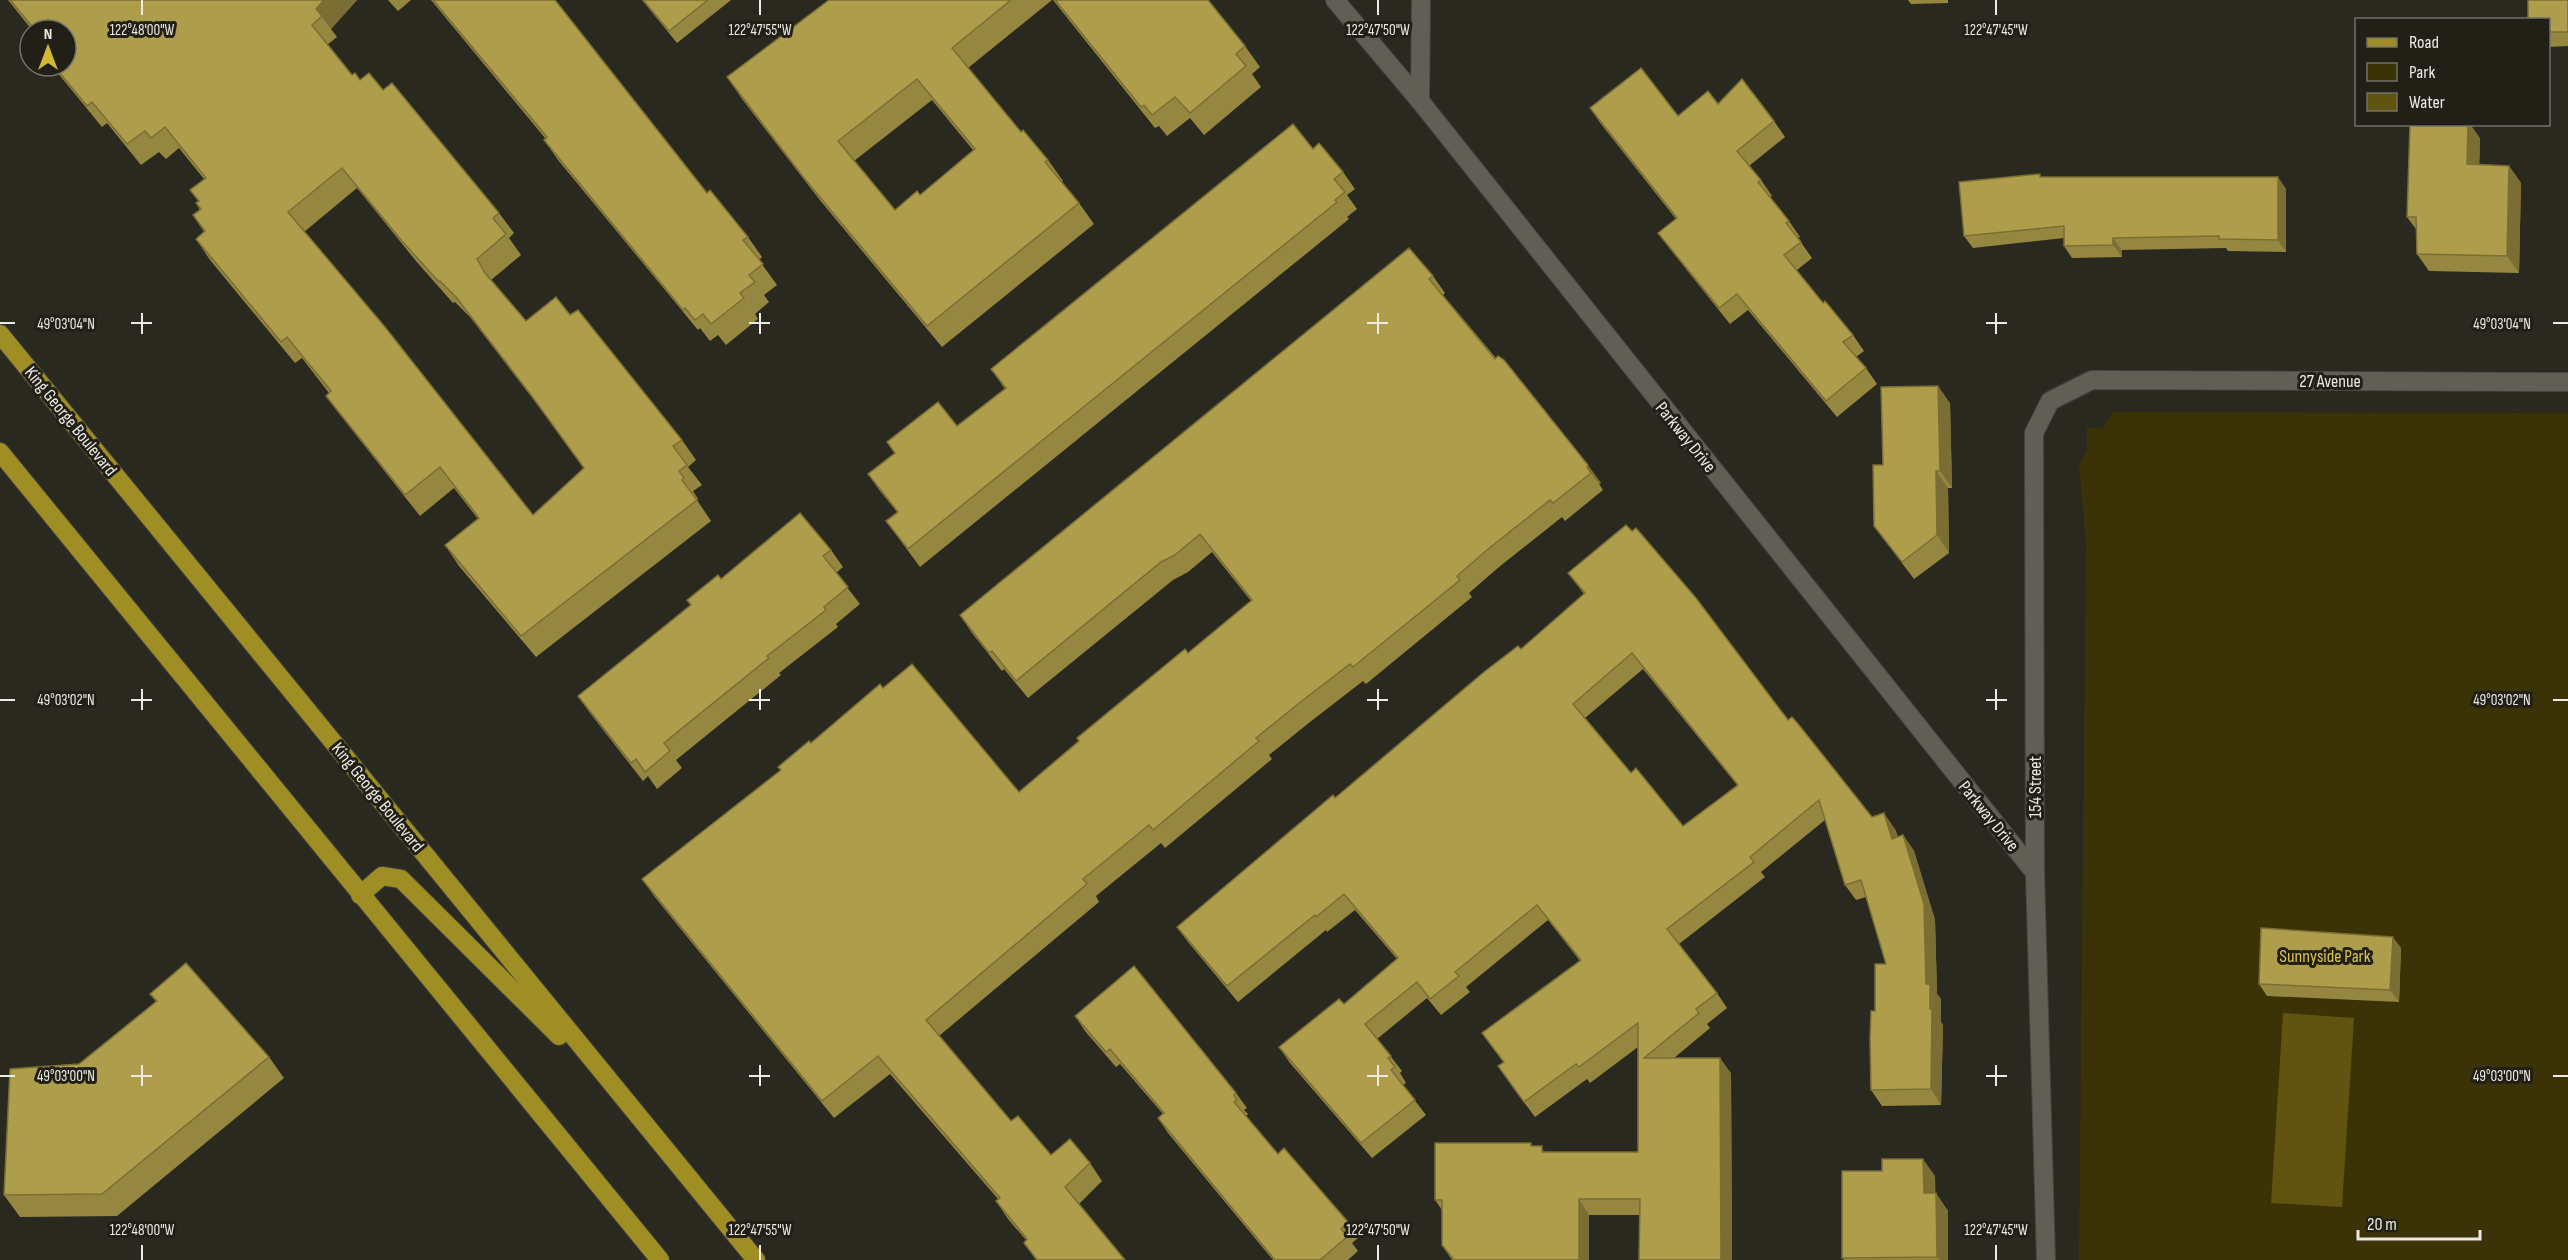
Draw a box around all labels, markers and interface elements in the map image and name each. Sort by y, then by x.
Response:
north arrow [18,18,78,78]
legend [2355,18,2550,126]
text: 122°48'00"W [110,21,175,40]
text: 122°47'55"W [728,21,792,40]
text: 122°47'50"W [1346,21,1410,40]
text: 122°47'45"W [1964,21,2028,40]
text: N [44,25,52,44]
text: Road [2409,32,2439,53]
text: Park [2409,62,2435,83]
text: Water [2409,92,2445,113]
text: 49°03'04"N [37,315,95,334]
text: 49°03'04"N [2473,315,2531,334]
street label: King George Boulevard [20,362,121,480]
street label: 27 Avenue [2299,371,2361,392]
street label: Parkway Drive [1651,398,1720,477]
text: 49°03'02"N [37,691,95,710]
text: 49°03'02"N [2473,691,2531,710]
street label: King George Boulevard [327,738,428,856]
street label: 154 Street [2025,756,2046,818]
street label: Parkway Drive [1954,777,2023,856]
park label: Sunnyside Park [2279,946,2371,967]
text: 49°03'00"N [37,1067,95,1086]
text: 49°03'00"N [2473,1067,2531,1086]
scale bar [2358,1203,2480,1241]
text: 20 m [2367,1214,2397,1235]
text: 122°48'00"W [110,1221,175,1240]
text: 122°47'55"W [728,1221,792,1240]
text: 122°47'50"W [1346,1221,1410,1240]
text: 122°47'45"W [1964,1221,2028,1240]

